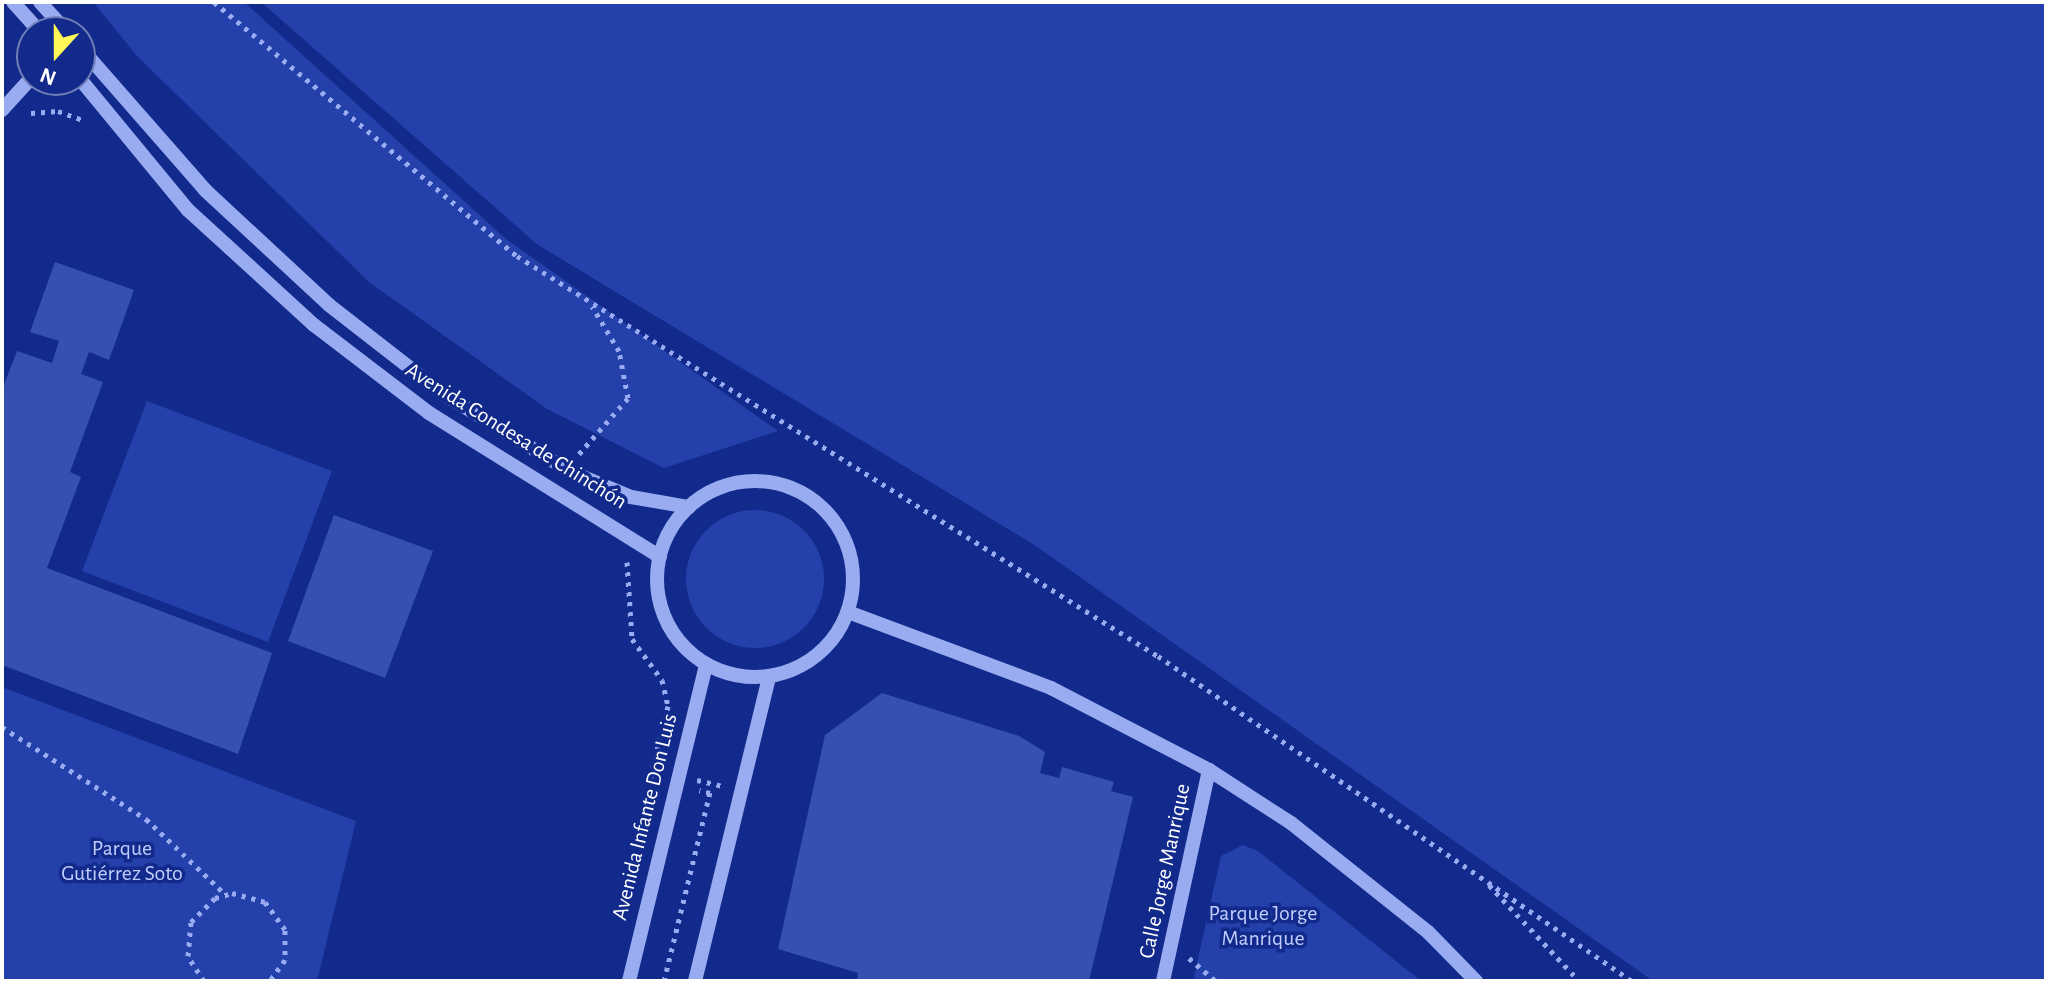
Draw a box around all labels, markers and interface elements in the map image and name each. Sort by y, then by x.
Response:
north arrow [16,16,96,96]
text: N [37,64,59,90]
street label: Avenida Condesa de Chinchón [400,357,632,515]
street label: Avenida Infante Don Luis [607,711,683,923]
street label: Calle Jorge Manrique [1134,781,1196,961]
park label: Parque Gutiérrez Soto [61,835,183,886]
park label: Parque Jorge Manrique [1208,900,1318,952]

